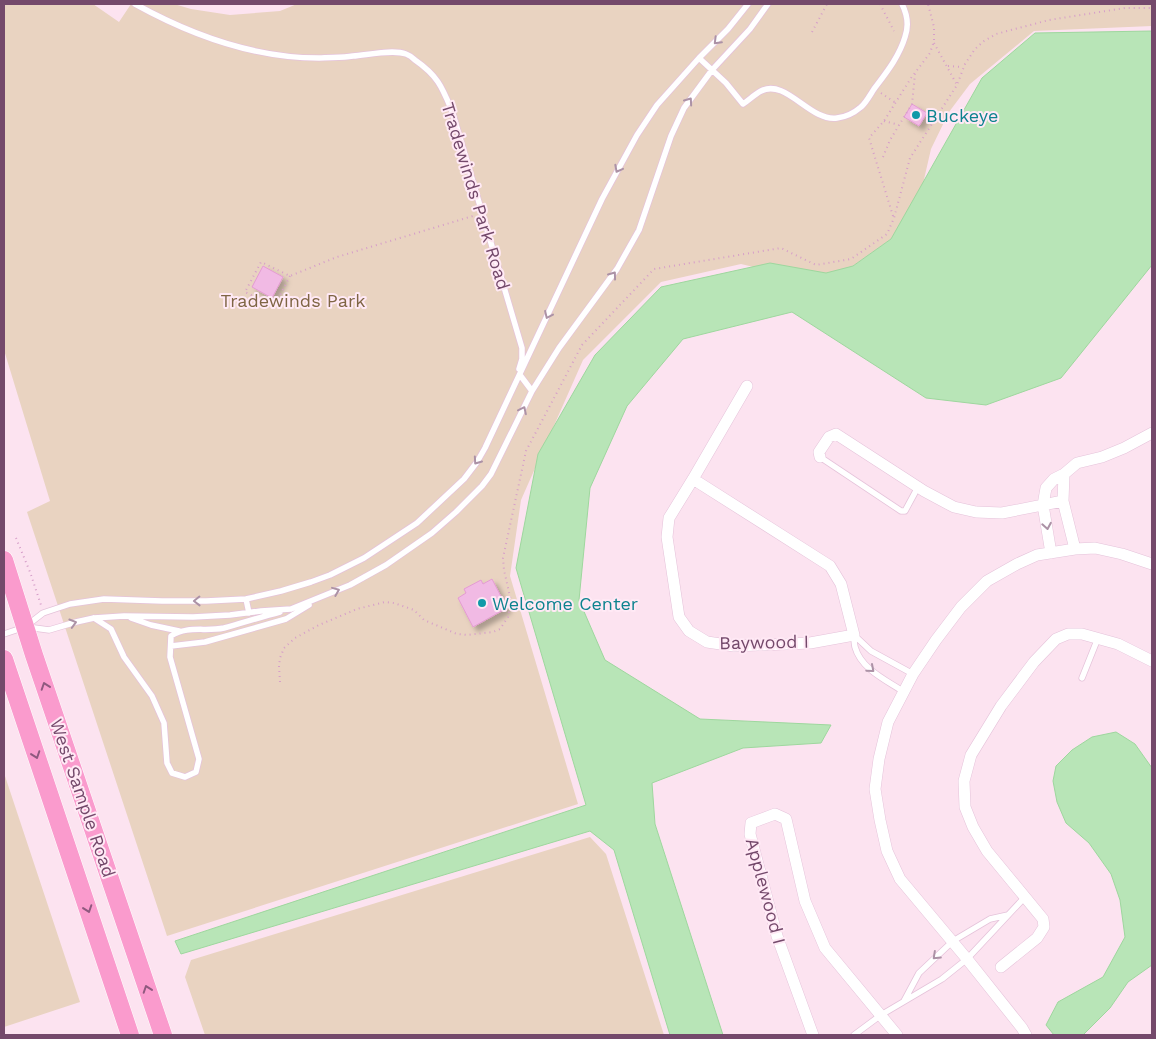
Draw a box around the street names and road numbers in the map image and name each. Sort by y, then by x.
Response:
street label: Tradewinds Park Road [438,100,514,292]
street label: Baywood I [719,631,809,653]
street label: West Sample Road [46,716,120,880]
street label: Applewood I [742,836,790,946]

